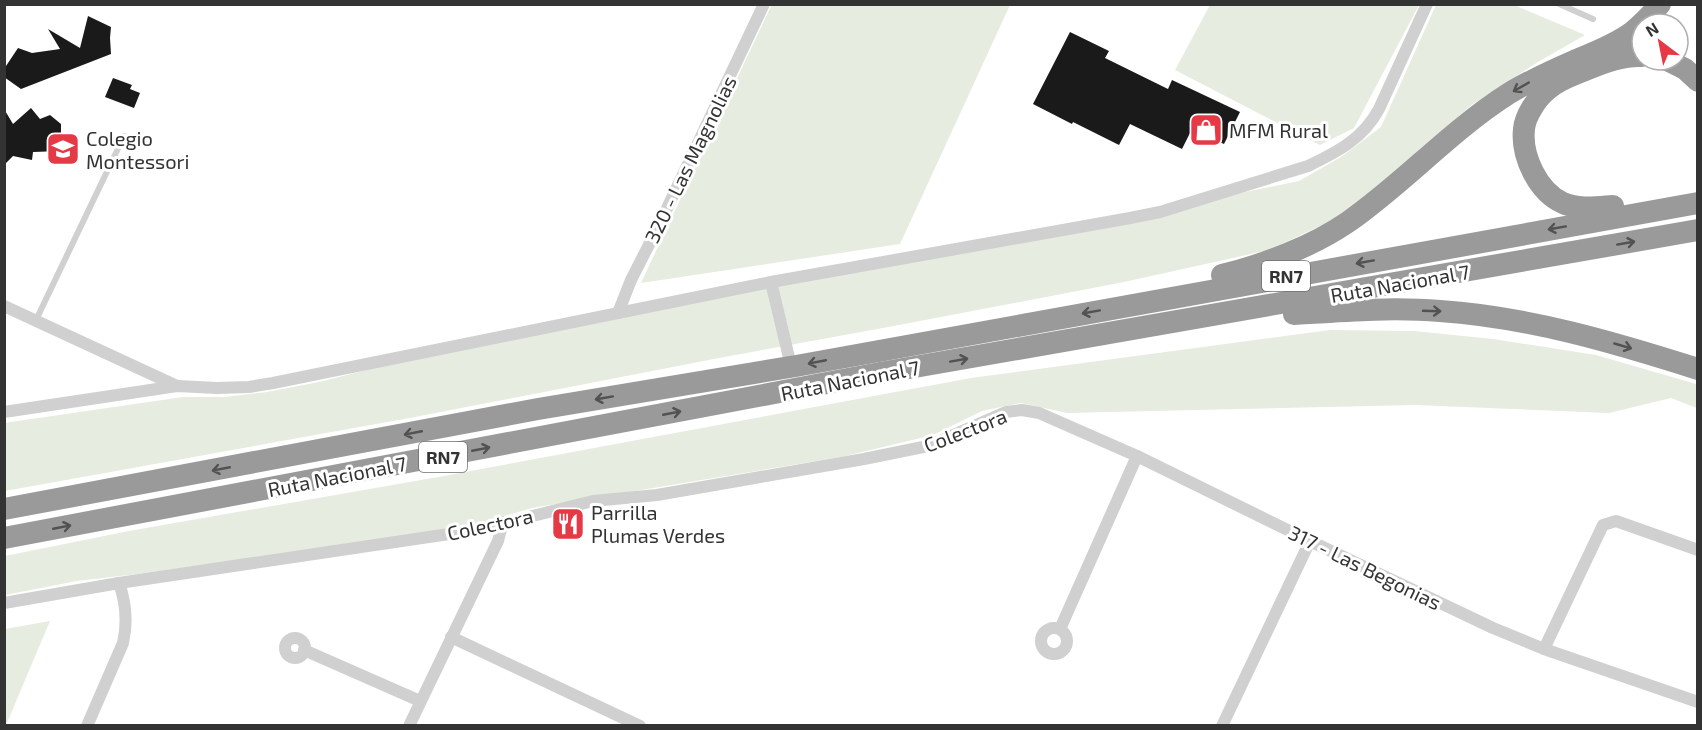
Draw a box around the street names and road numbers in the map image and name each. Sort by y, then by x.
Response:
street label: 320 - Las Magnolias [639,72,741,246]
street label: Ruta Nacional 7 [1329,259,1471,307]
road number: RN7 [1262,261,1310,291]
street label: Ruta Nacional 7 [779,355,921,405]
street label: Colectora [920,403,1010,457]
road number: RN7 [419,442,467,472]
street label: Ruta Nacional 7 [266,451,408,501]
street label: Colectora [445,503,535,545]
street label: 317 - Las Begonias [1285,520,1445,614]

